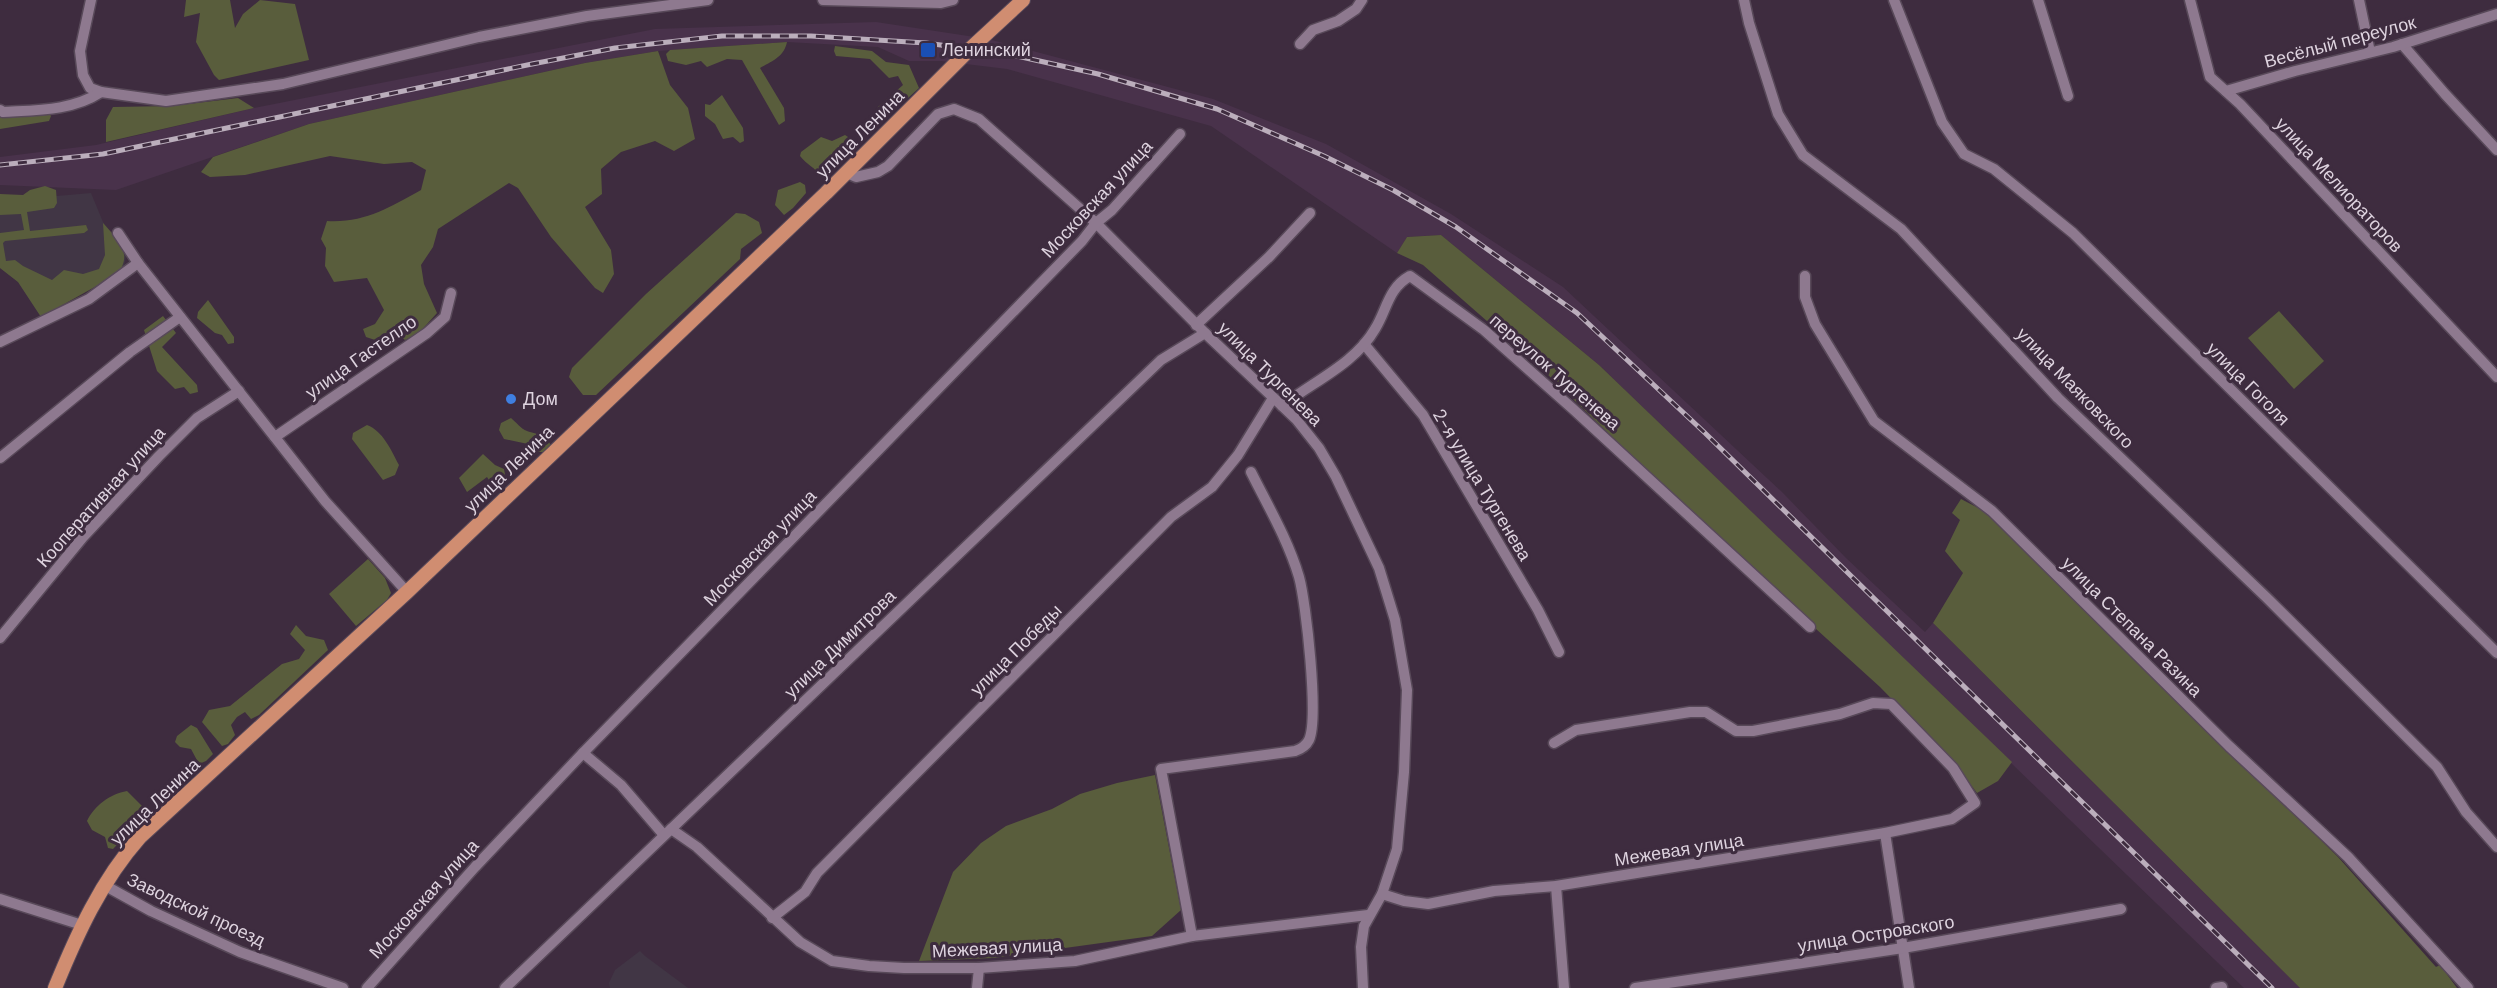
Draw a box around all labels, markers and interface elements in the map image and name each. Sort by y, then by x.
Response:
street label: Весёлый переулок [2262,10,2419,74]
place label: Ленинский [942,38,1031,62]
marker: Ленинский [919,41,937,59]
street label: улица Ленина [810,84,910,184]
street label: улица Мелиораторов [2270,112,2408,258]
street label: Московская улица [1036,134,1159,263]
street label: переулок Тургенева [1485,309,1626,436]
street label: улица Гастелло [301,310,421,404]
street label: улица Тургенева [1213,317,1328,432]
street label: улица Маяковского [2011,322,2139,454]
street label: улица Гоголя [2201,337,2295,431]
place label: Дом [523,387,558,411]
marker: Дом [504,392,518,406]
street label: 2-я улица Тургенева [1427,405,1537,566]
street label: улица Ленина [459,419,560,518]
street label: Кооперативная улица [31,421,171,573]
street label: Московская улица [698,484,822,611]
street label: улица Степана Разина [2057,552,2208,703]
street label: улица Димитрова [779,584,902,704]
street label: улица Победы [965,599,1067,701]
street label: улица Ленина [105,752,206,851]
street label: Межевая улица [1613,828,1746,872]
street label: Московская улица [364,833,485,964]
street label: Заводской проезд [123,867,270,953]
street label: улица Островского [1796,910,1956,958]
street label: Межевая улица [931,933,1064,963]

